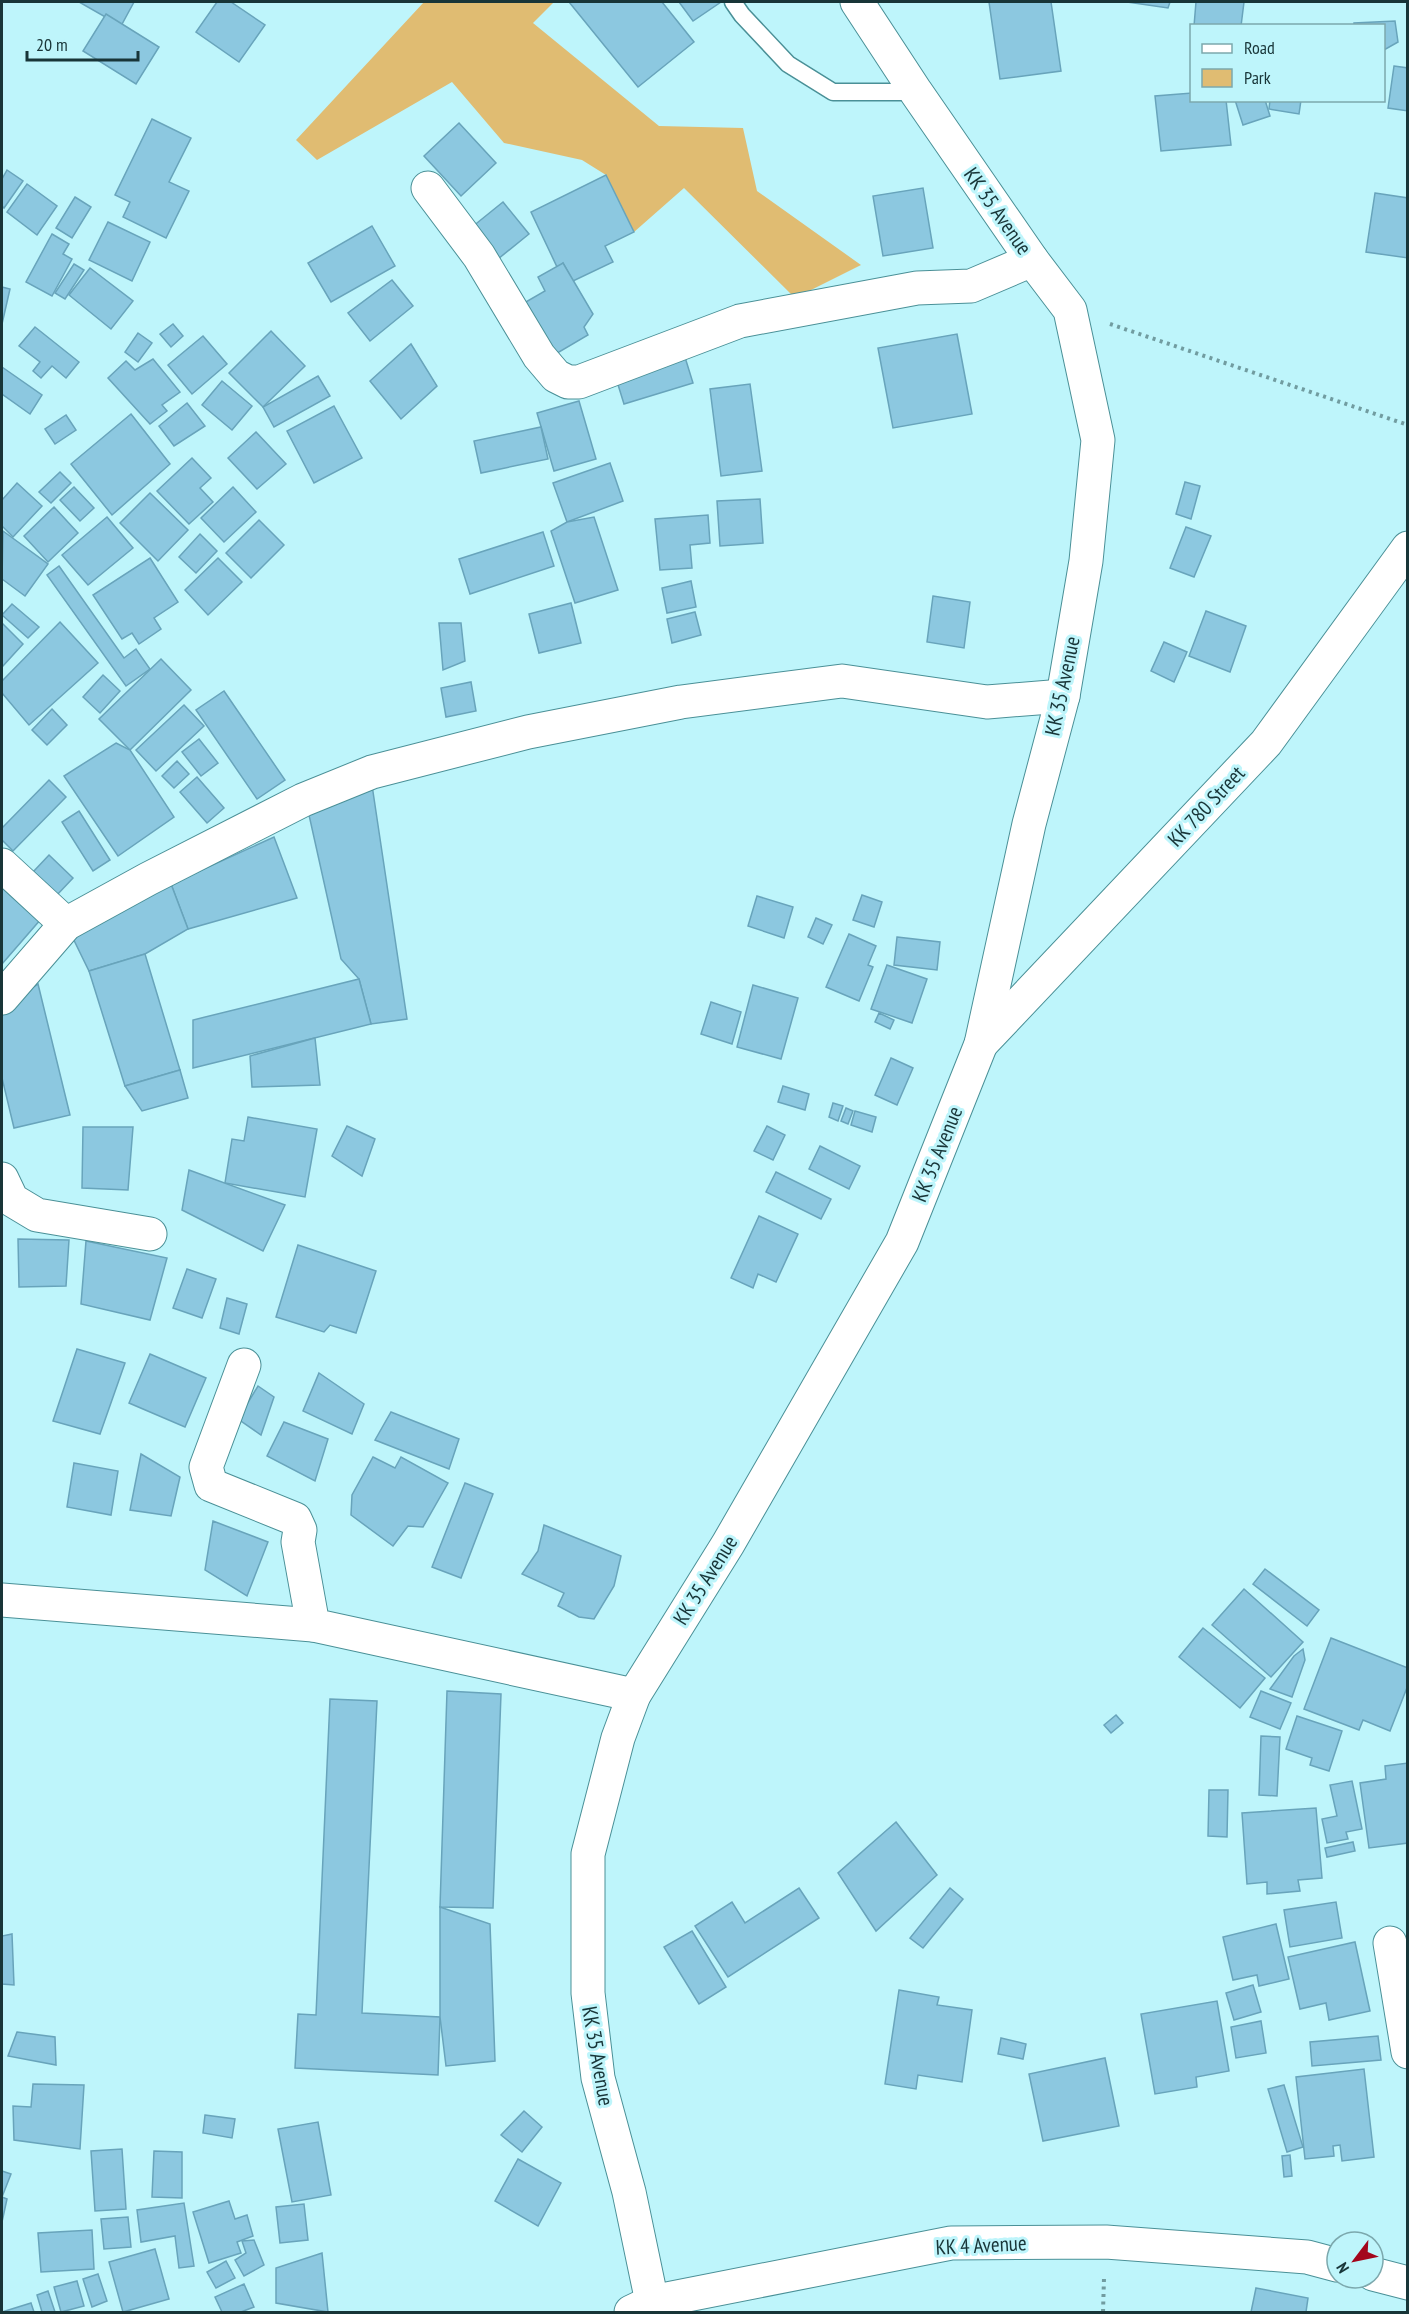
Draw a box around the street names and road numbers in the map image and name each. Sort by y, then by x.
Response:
street label: KK 35 Avenue [958,162,1038,260]
street label: KK 35 Avenue [1038,634,1086,738]
street label: KK 780 Street [1162,760,1250,852]
street label: KK 35 Avenue [906,1102,968,1206]
street label: KK 35 Avenue [667,1530,743,1630]
street label: KK 35 Avenue [576,2004,620,2108]
street label: KK 4 Avenue [935,2229,1027,2261]

